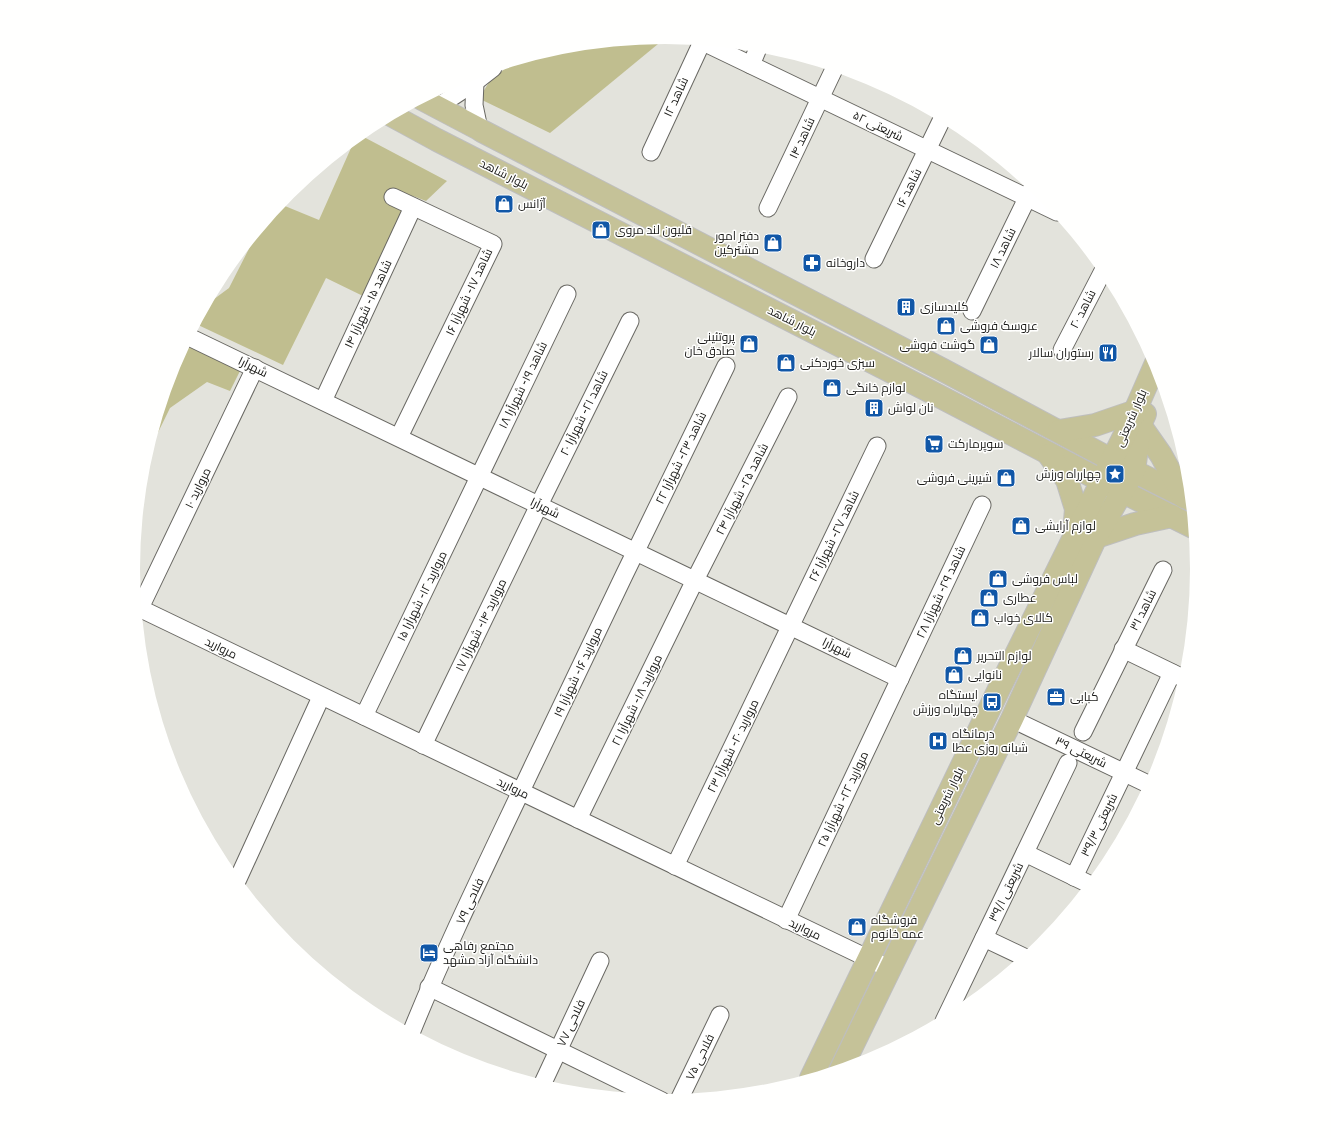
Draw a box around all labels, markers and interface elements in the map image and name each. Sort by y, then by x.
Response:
street label: شاهد ۱۲ [660,74,691,119]
street label: شریعتی ۵۲ [851,107,906,144]
street label: شاهد ۱۴ [785,115,818,161]
street label: بلوار شاهد [477,155,531,192]
street label: شاهد ۱۶ [893,166,924,210]
shop icon: آژانس [493,193,515,215]
place label: آژانس [518,196,547,211]
shop icon: قلیون لند مروی [590,219,612,241]
place label: قلیون لند مروی [615,222,692,237]
street label: شاهد ۱۸ [986,225,1019,271]
place label: دفتر امور مشترکین [714,228,759,257]
shop icon: دفتر امور مشترکین [762,232,784,254]
street label: شاهد ۱۷- شهرآرا ۱۶ [442,246,495,338]
pharmacy icon: داروخانه [801,252,823,274]
place label: داروخانه [826,255,865,270]
street label: شاهد ۱۵- شهرآرا ۱۴ [341,257,395,350]
street label: شاهد ۲۰ [1066,287,1099,331]
building icon: کلیدسازی [895,296,917,318]
place label: کلیدسازی [920,299,969,314]
street label: بلوار شاهد [765,302,819,339]
shop icon: عروسک فروشی [935,315,957,337]
place label: عروسک فروشی [960,318,1038,333]
place label: پروتئینی صادق خان [684,329,736,358]
shop icon: پروتئینی صادق خان [738,333,760,355]
shop icon: گوشت فروشی [978,334,1000,356]
place label: گوشت فروشی [899,337,975,352]
street label: شاهد ۱۹- شهرآرا ۱۸ [495,339,550,431]
restaurant icon: رستوران سالار [1097,342,1119,364]
place label: رستوران سالار [1028,345,1094,360]
shop icon: سبزی خوردکنی [775,352,797,374]
street label: شهرآرا [236,353,271,380]
place label: سبزی خوردکنی [800,355,875,370]
street label: شاهد ۲۱- شهرآرا ۲۰ [556,368,611,458]
shop icon: لوازم خانگی [821,377,843,399]
place label: لوازم خانگی [846,380,905,396]
street label: بلوار شریعتی [1111,387,1150,449]
building icon: نان لواش [863,397,885,419]
place label: نان لواش [888,400,934,415]
street label: شاهد ۲۳- شهرآرا ۲۲ [652,409,709,506]
supermarket icon: سوپرمارکت [923,433,945,455]
place label: سوپرمارکت [948,436,1003,453]
street label: شاهد ۲۵- شهرآرا ۲۴ [712,440,771,537]
place icon: چهارراه ورزش [1104,463,1126,485]
street label: مروارید ۱۰ [181,465,214,511]
place label: چهارراه ورزش [1036,466,1101,483]
shop icon: شیرینی فروشی [995,467,1017,489]
place label: شیرینی فروشی [917,470,992,485]
street label: شاهد ۲۷- شهرآرا ۲۶ [805,488,862,584]
street label: شهرآرا [528,494,563,521]
shop icon: لوازم آرایشی [1010,515,1032,537]
place label: لوازم آرایشی [1035,518,1096,534]
street label: شاهد ۲۹- شهرآرا ۲۸ [913,543,969,640]
street label: مروارید ۱۲- شهرآرا ۱۵ [393,548,450,643]
shop icon: لباس فروشی [987,568,1009,590]
place label: لباس فروشی [1012,571,1078,586]
street label: مروارید ۱۴- شهرآرا ۱۷ [452,576,509,673]
shop icon: عطاری [978,587,1000,609]
street label: شاهد ۳۱ [1126,587,1159,633]
place label: عطاری [1003,590,1037,605]
shop icon: کالای خواب [969,607,991,629]
place label: کالای خواب [994,610,1053,625]
street label: مروارید ۱۶- شهرآرا ۱۹ [550,624,605,719]
street label: مروارید [203,633,240,662]
street label: شهرآرا [820,634,855,661]
shop icon: لوازم التحریر [952,645,974,667]
place label: لوازم التحریر [976,648,1032,664]
street label: مروارید ۱۸- شهرآرا ۲۱ [608,652,665,748]
shop icon: نانوایی [943,664,965,686]
place label: نانوایی [968,667,1002,682]
office icon: کبابی [1045,686,1067,708]
place label: ایستگاه چهارراه ورزش [913,687,978,718]
place label: کبابی [1070,689,1098,704]
bus stop icon: ایستگاه چهارراه ورزش [981,691,1003,713]
street label: مروارید ۲۰- شهرآرا ۲۳ [703,697,762,795]
place label: درمانگاه شبانه روزی عطا [952,726,1028,755]
hospital icon: درمانگاه شبانه روزی عطا [927,730,949,752]
street label: شریعتی ۳۹ [1053,733,1109,770]
street label: مروارید ۲۲- شهرآرا ۲۵ [814,749,871,849]
street label: بلوار شریعتی [926,765,967,827]
street label: مروارید [495,773,532,802]
street label: شریعتی ۳۹/۳ [1077,791,1120,859]
street label: شریعتی ۳۹/۱ [985,860,1026,924]
street label: فلاحی ۷۹ [452,875,487,926]
place label: فروشگاه عمه خانوم [871,912,924,942]
street label: مروارید [787,914,824,943]
shop icon: فروشگاه عمه خانوم [846,916,868,938]
place label: مجتمع رفاهی دانشگاه آزاد مشهد [443,938,538,967]
hotel icon: مجتمع رفاهی دانشگاه آزاد مشهد [418,942,440,964]
street label: فلاحی ۷۷ [553,997,588,1049]
street label: فلاحی ۷۵ [682,1031,717,1082]

